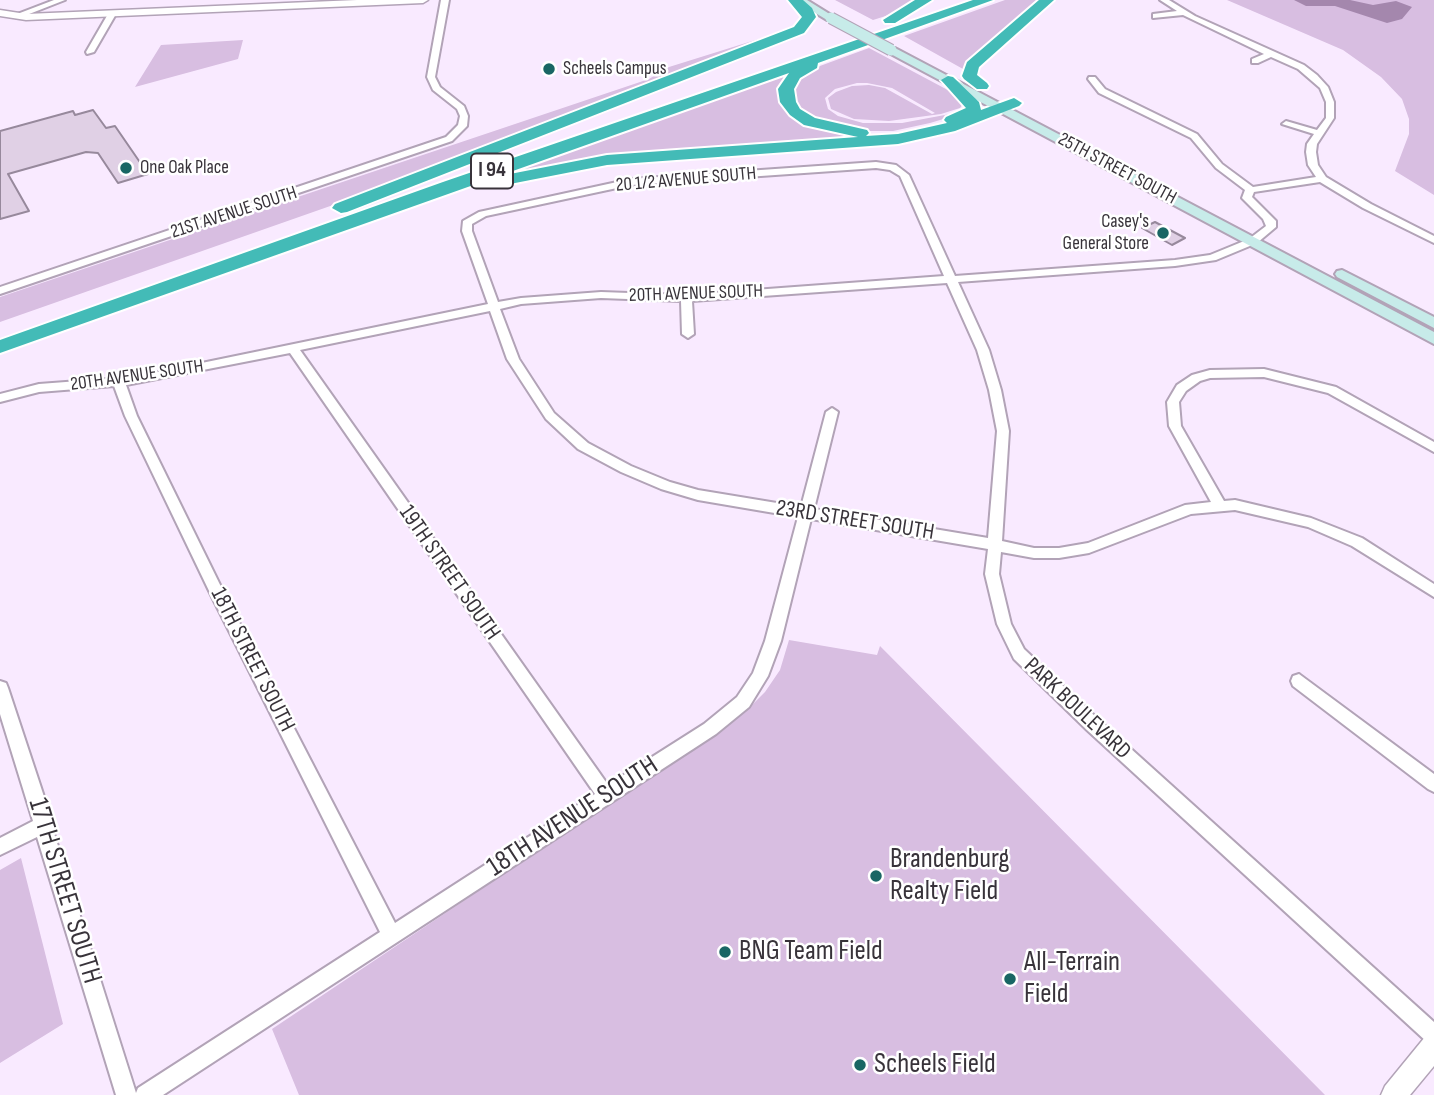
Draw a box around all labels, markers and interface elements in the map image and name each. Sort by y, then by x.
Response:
place label: Scheels Campus [563,58,667,80]
marker: Scheels Campus [541,61,557,77]
street label: 25TH STREET SOUTH [1054,128,1180,210]
road number: I 94 [471,154,513,188]
place label: One Oak Place [140,157,229,179]
marker: One Oak Place [118,160,134,176]
street label: 20 1/2 AVENUE SOUTH [615,163,757,197]
street label: 21ST AVENUE SOUTH [168,182,300,244]
place label: Casey's General Store [1063,211,1149,255]
marker: Casey's General Store [1155,225,1171,241]
street label: 20TH AVENUE SOUTH [628,280,764,308]
street label: 20TH AVENUE SOUTH [69,355,205,397]
street label: 23RD STREET SOUTH [774,495,936,547]
street label: 19TH STREET SOUTH [392,500,506,646]
street label: 18TH STREET SOUTH [204,583,300,737]
street label: PARK BOULEVARD [1018,652,1136,766]
street label: 18TH AVENUE SOUTH [481,749,665,885]
street label: 17TH STREET SOUTH [20,794,108,988]
place label: Brandenburg Realty Field [890,843,1010,909]
marker: Brandenburg Realty Field [868,868,884,884]
place label: BNG Team Field [739,935,883,969]
marker: BNG Team Field [717,944,733,960]
place label: All-Terrain Field [1024,946,1120,1012]
marker: All-Terrain Field [1002,971,1018,987]
place label: Scheels Field [874,1048,996,1082]
marker: Scheels Field [852,1057,868,1073]

